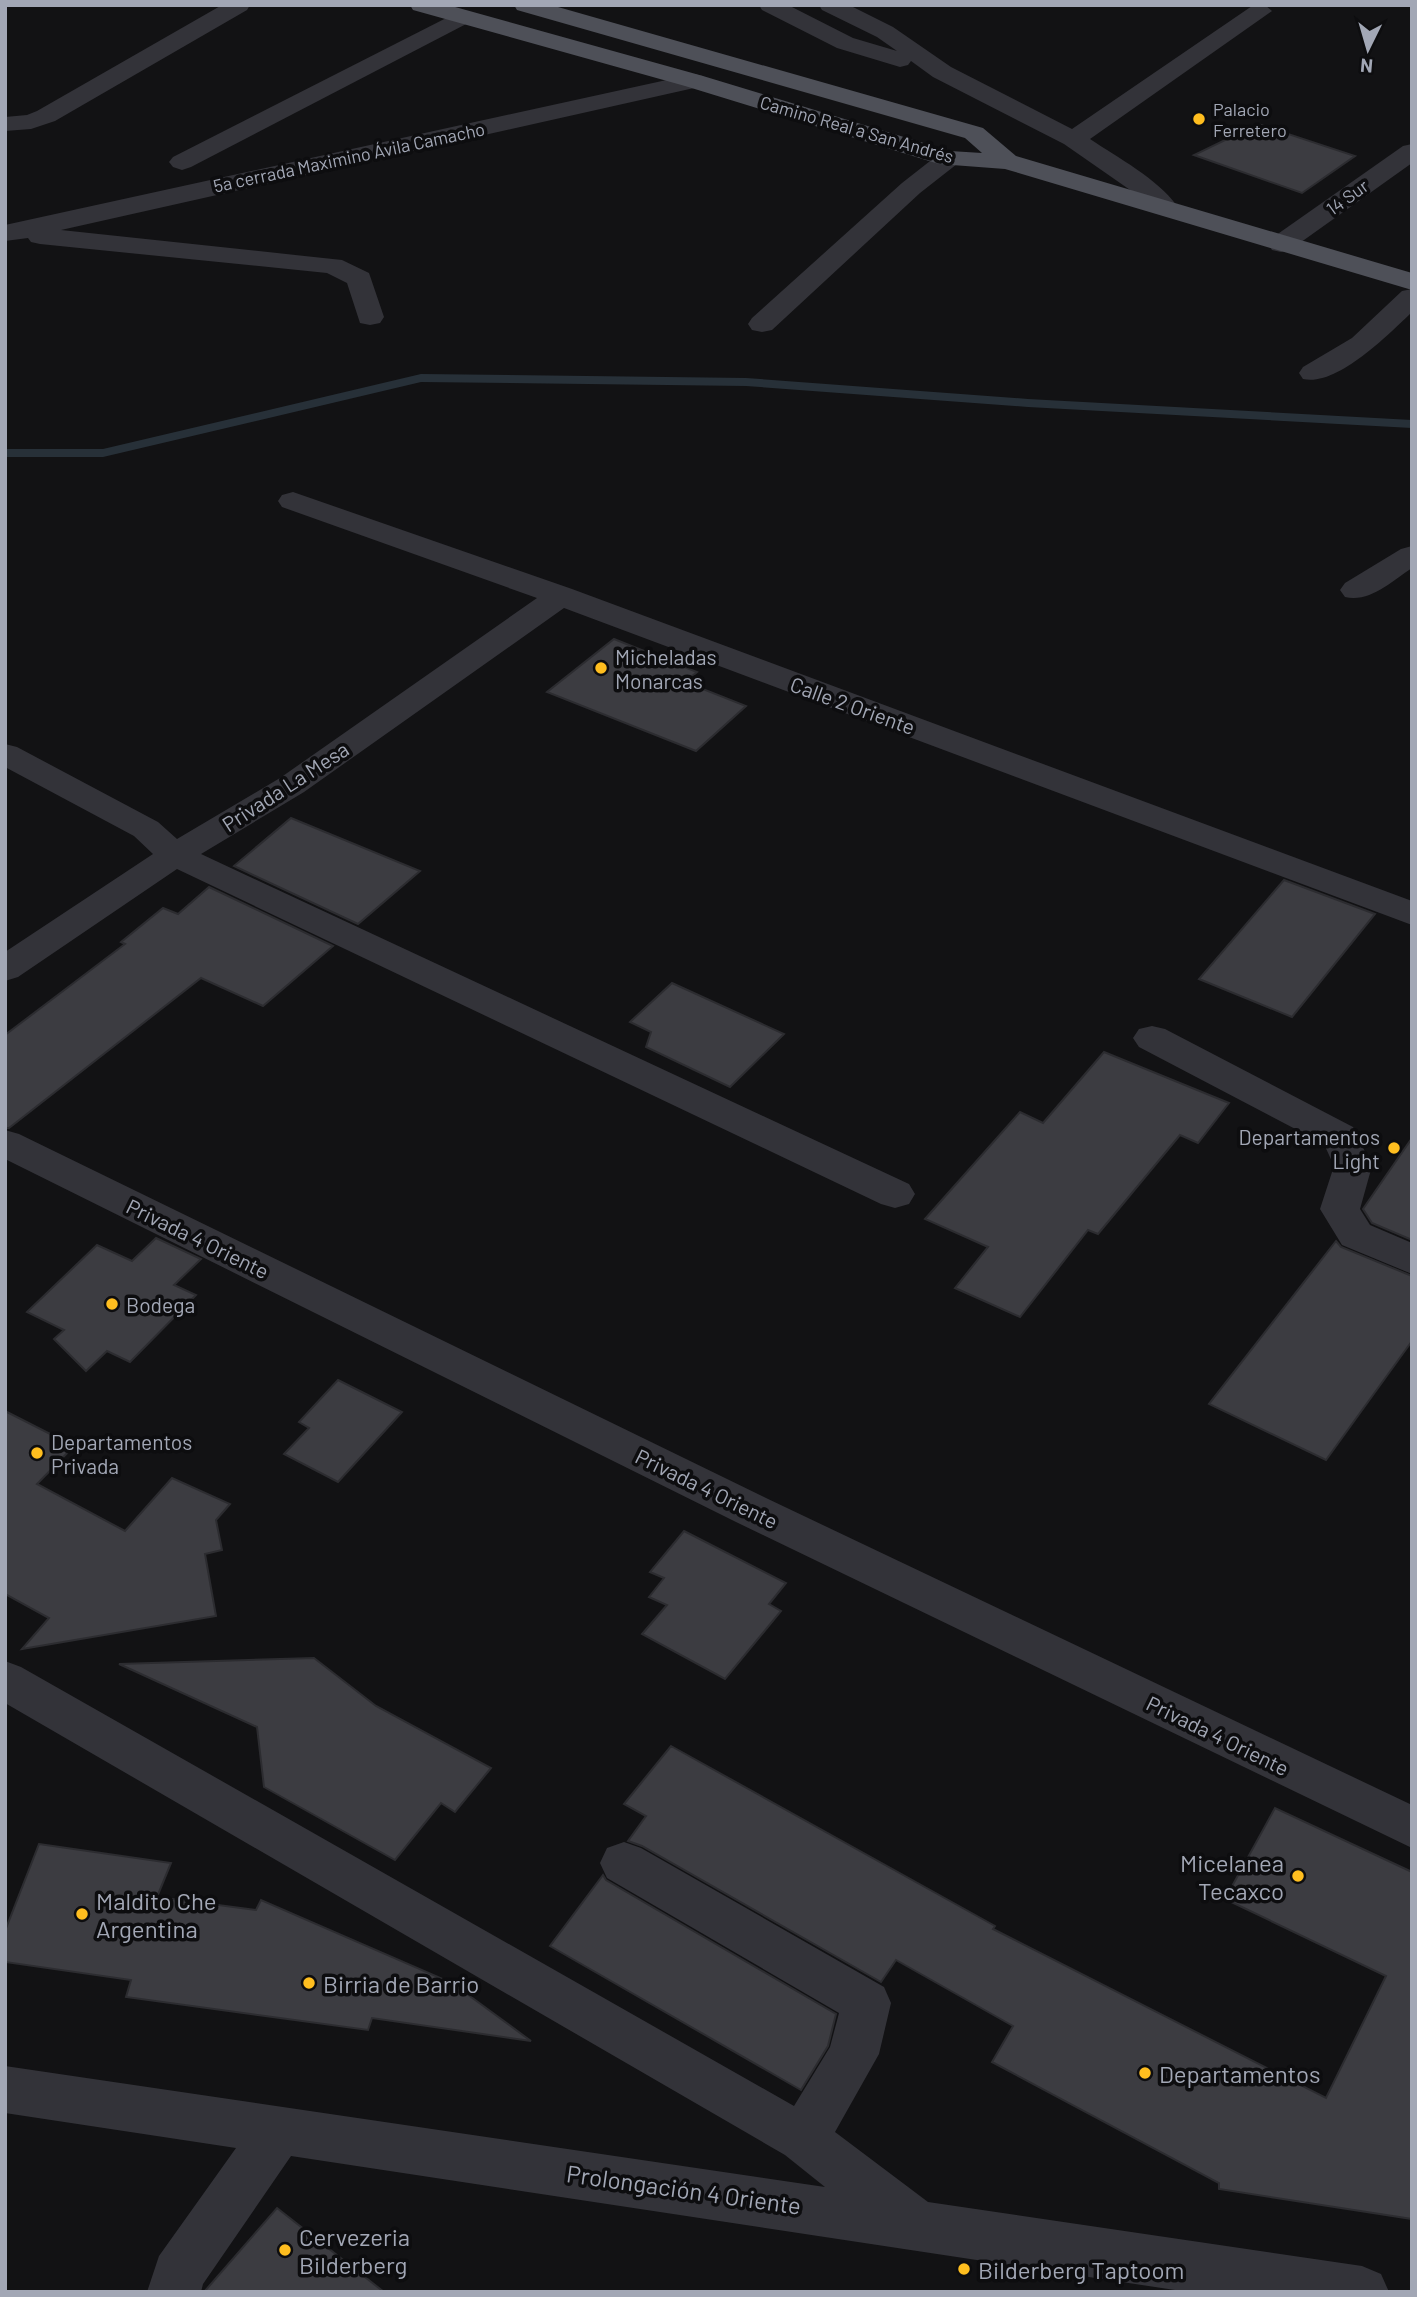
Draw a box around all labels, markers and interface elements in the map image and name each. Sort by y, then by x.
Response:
north arrow [1333,14,1403,84]
text: N [1359,54,1374,78]
street label: Camino Real a San Andrés [758,91,956,167]
place label: Palacio Ferretero [1213,98,1287,141]
marker: Palacio Ferretero [1191,111,1207,127]
street label: 5a cerrada Maximino Ávila Camacho [211,117,487,197]
street label: 14 Sur [1322,174,1373,220]
place label: Micheladas Monarcas [615,644,717,693]
marker: Micheladas Monarcas [593,660,609,676]
street label: Calle 2 Oriente [787,671,919,739]
street label: Privada La Mesa [217,736,353,836]
place label: Departamentos Light [1239,1124,1380,1173]
marker: Departamentos Light [1386,1140,1402,1156]
street label: Privada 4 Oriente [123,1193,273,1283]
place label: Bodega [126,1292,195,1317]
marker: Bodega [104,1296,120,1312]
place label: Departamentos Privada [51,1429,192,1478]
street label: Privada 4 Oriente [632,1443,782,1533]
marker: Departamentos Privada [29,1445,45,1461]
street label: Privada 4 Oriente [1143,1690,1293,1780]
place label: Micelanea Tecaxco [1180,1848,1284,1905]
marker: Micelanea Tecaxco [1290,1868,1306,1884]
place label: Maldito Che Argentina [96,1886,217,1943]
marker: Maldito Che Argentina [74,1906,90,1922]
place label: Birria de Barrio [323,1969,479,1998]
marker: Birria de Barrio [301,1975,317,1991]
place label: Departamentos [1159,2059,1321,2088]
marker: Departamentos [1137,2065,1153,2081]
street label: Prolongación 4 Oriente [565,2158,803,2220]
place label: Cervezeria Bilderberg [299,2222,410,2279]
marker: Cervezeria Bilderberg [277,2242,293,2258]
place label: Bilderberg Taptoom [978,2255,1184,2284]
marker: Bilderberg Taptoom [956,2261,972,2277]

